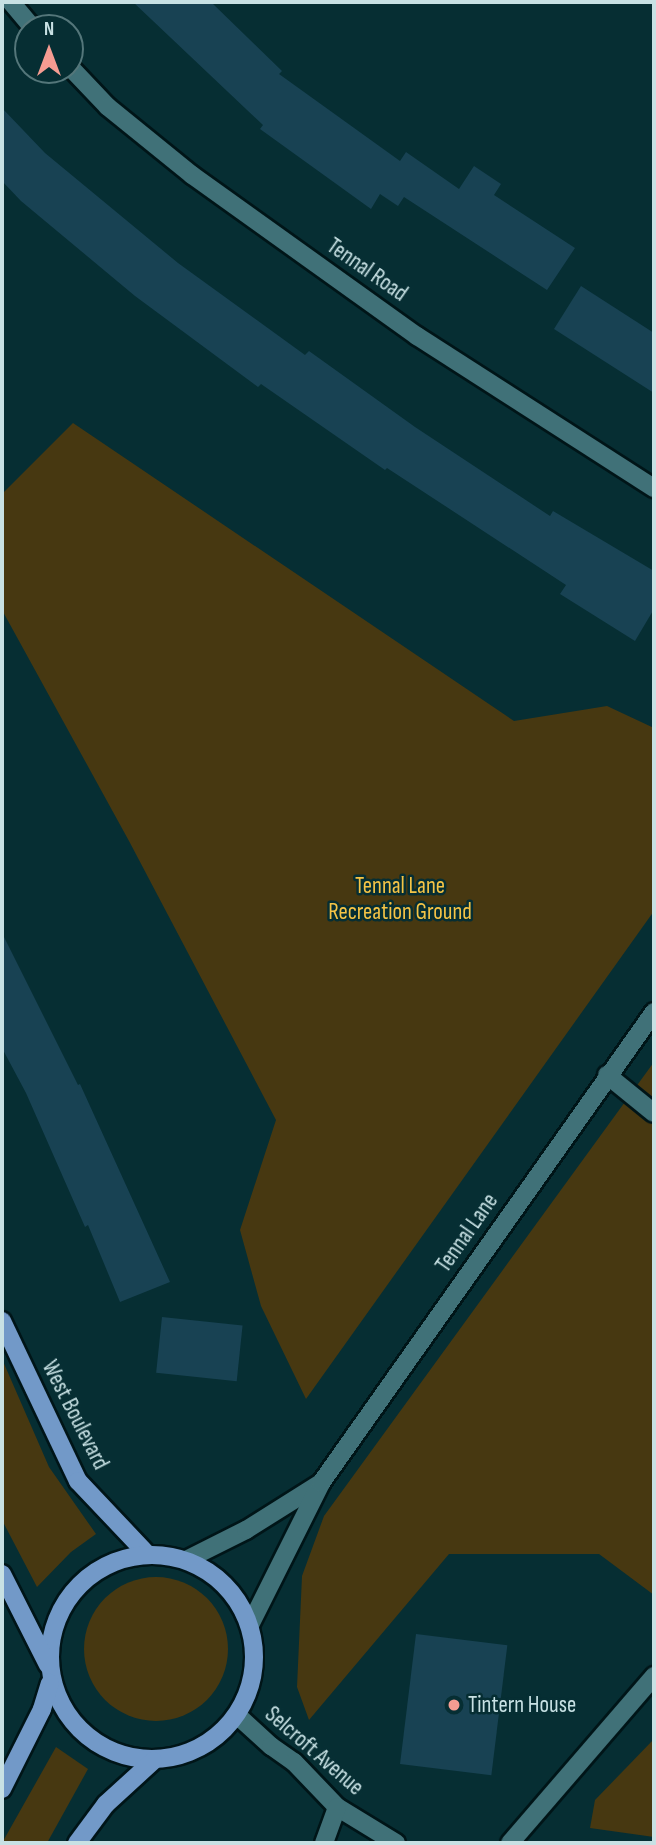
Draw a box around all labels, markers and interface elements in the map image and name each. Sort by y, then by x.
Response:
north arrow [14,14,84,84]
text: N [44,18,54,41]
street label: Tennal Road [321,232,413,308]
park label: Tennal Lane Recreation Ground [328,872,472,926]
street label: Tennal Lane [430,1188,504,1278]
street label: West Boulevard [36,1356,114,1474]
place label: Tintern House [468,1691,576,1719]
marker: Tintern House [446,1697,462,1713]
street label: Selcroft Avenue [259,1701,369,1801]

